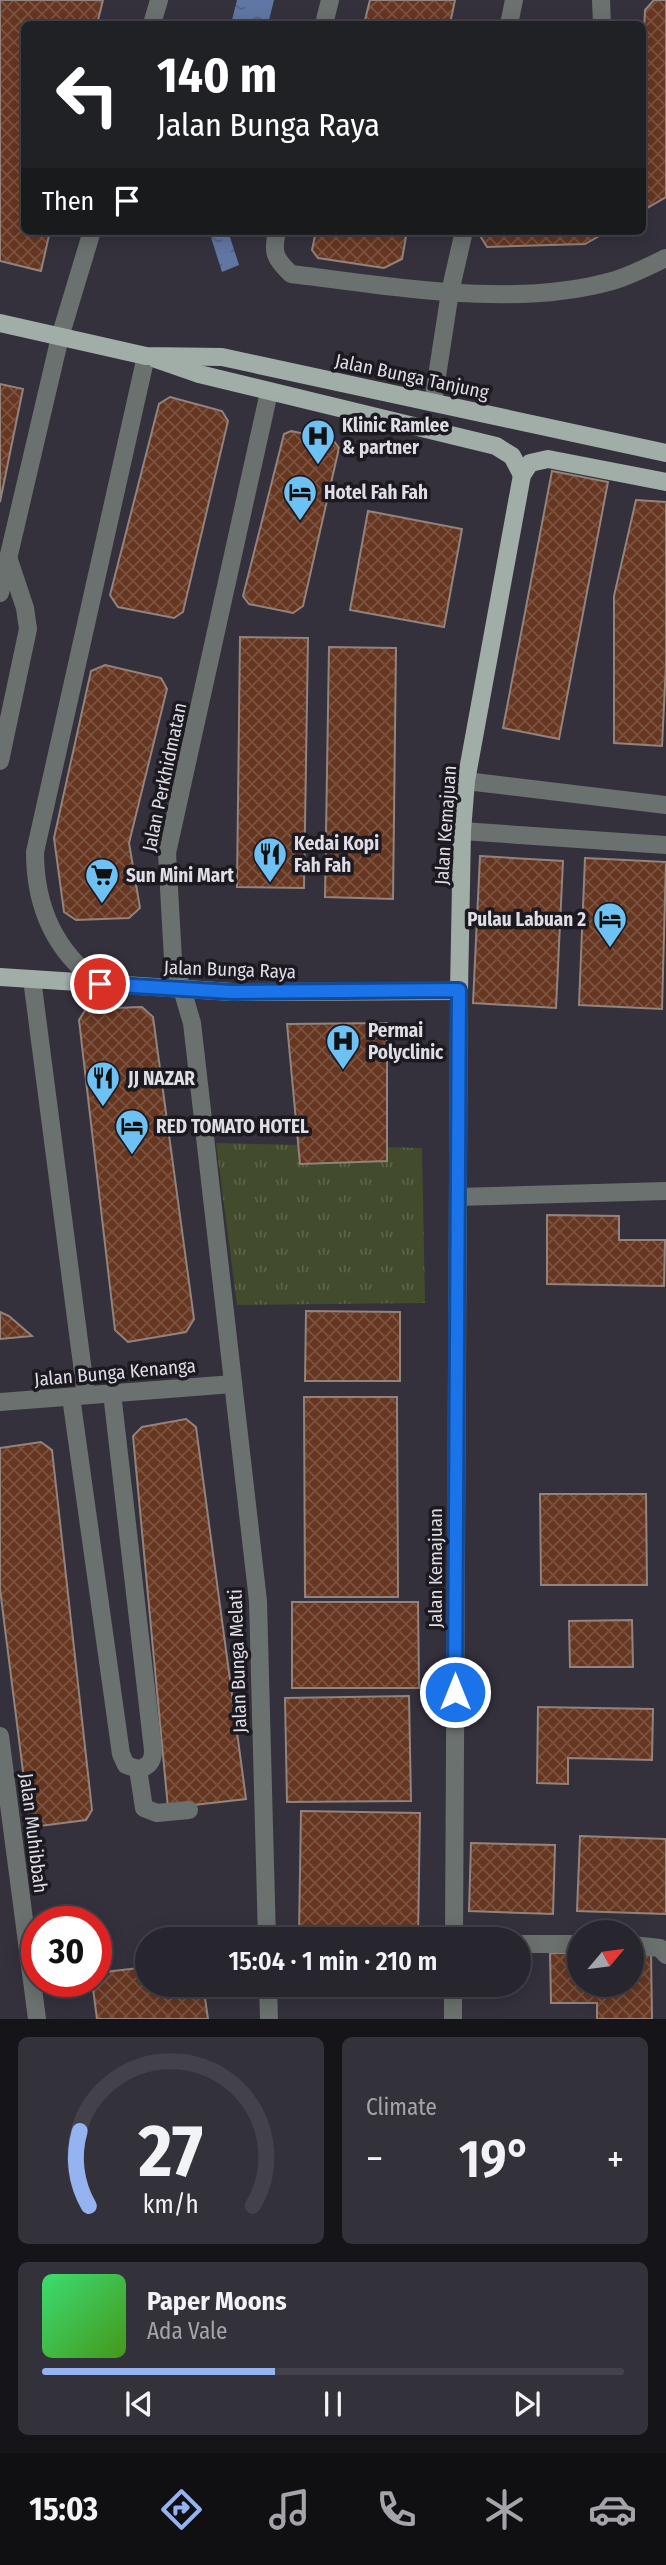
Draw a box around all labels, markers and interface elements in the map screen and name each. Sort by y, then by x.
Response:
text: 140 m [157,46,277,105]
icon: left [42,49,133,140]
text: Jalan Bunga Raya [157,106,380,144]
icon: arrive [108,182,146,220]
text: Then [42,186,94,217]
street label: Jalan Bunga Tanjung [333,349,491,404]
place label: Klinic Ramlee & partner [342,414,449,459]
hospital icon: Klinic Ramlee & partner [299,417,337,466]
hotel icon: Hotel Fah Fah [281,473,319,522]
place label: Hotel Fah Fah [324,481,428,504]
street label: Jalan Perkhidmatan [137,701,191,854]
street label: Jalan Kemajuan [430,764,461,886]
place label: Kedai Kopi Fah Fah [294,832,379,877]
restaurant icon: Kedai Kopi Fah Fah [251,835,289,884]
supermarket icon: Sun Mini Mart [83,856,121,905]
place label: Sun Mini Mart [126,864,234,887]
hotel icon: Pulau Labuan 2 [591,900,629,949]
place label: Pulau Labuan 2 [467,908,586,931]
pin [70,954,130,1014]
street label: Jalan Bunga Raya [163,956,297,983]
icon: arrive [81,965,119,1003]
place label: Permai Polyclinic [368,1019,444,1064]
hospital icon: Permai Polyclinic [324,1022,362,1071]
restaurant icon: JJ NAZAR [84,1059,122,1108]
place label: JJ NAZAR [127,1067,195,1090]
hotel icon: RED TOMATO HOTEL [113,1107,151,1156]
place label: RED TOMATO HOTEL [156,1115,309,1138]
street label: Jalan Bunga Kenanga [33,1354,197,1391]
street label: Jalan Kemajuan [424,1508,447,1628]
street label: Jalan Bunga Melati [223,1589,252,1733]
position arrow [418,1655,492,1729]
street label: Jalan Muhibbah [15,1772,52,1894]
speed limit sign: 30 [21,1906,112,1997]
north arrow [567,1920,644,1997]
map controls [567,1920,644,1997]
text: 15:04 · 1 min · 210 m [228,1946,438,1977]
text: Climate [366,2093,437,2121]
text: 27 [138,2109,203,2196]
text: 19° [459,2128,531,2191]
text: − [366,2136,383,2182]
text: + [607,2136,624,2182]
text: km/h [143,2190,199,2220]
text: Paper Moons [147,2286,287,2317]
text: Ada Vale [147,2317,227,2345]
icon: previous [120,2385,158,2423]
icon: pause [314,2385,352,2423]
icon: next [508,2385,546,2423]
icon: directions [157,2485,206,2534]
icon: music [265,2485,314,2534]
icon: phone [372,2485,421,2534]
icon: climate [480,2485,529,2534]
icon: car [588,2485,637,2534]
text: 15:03 [29,2490,98,2528]

